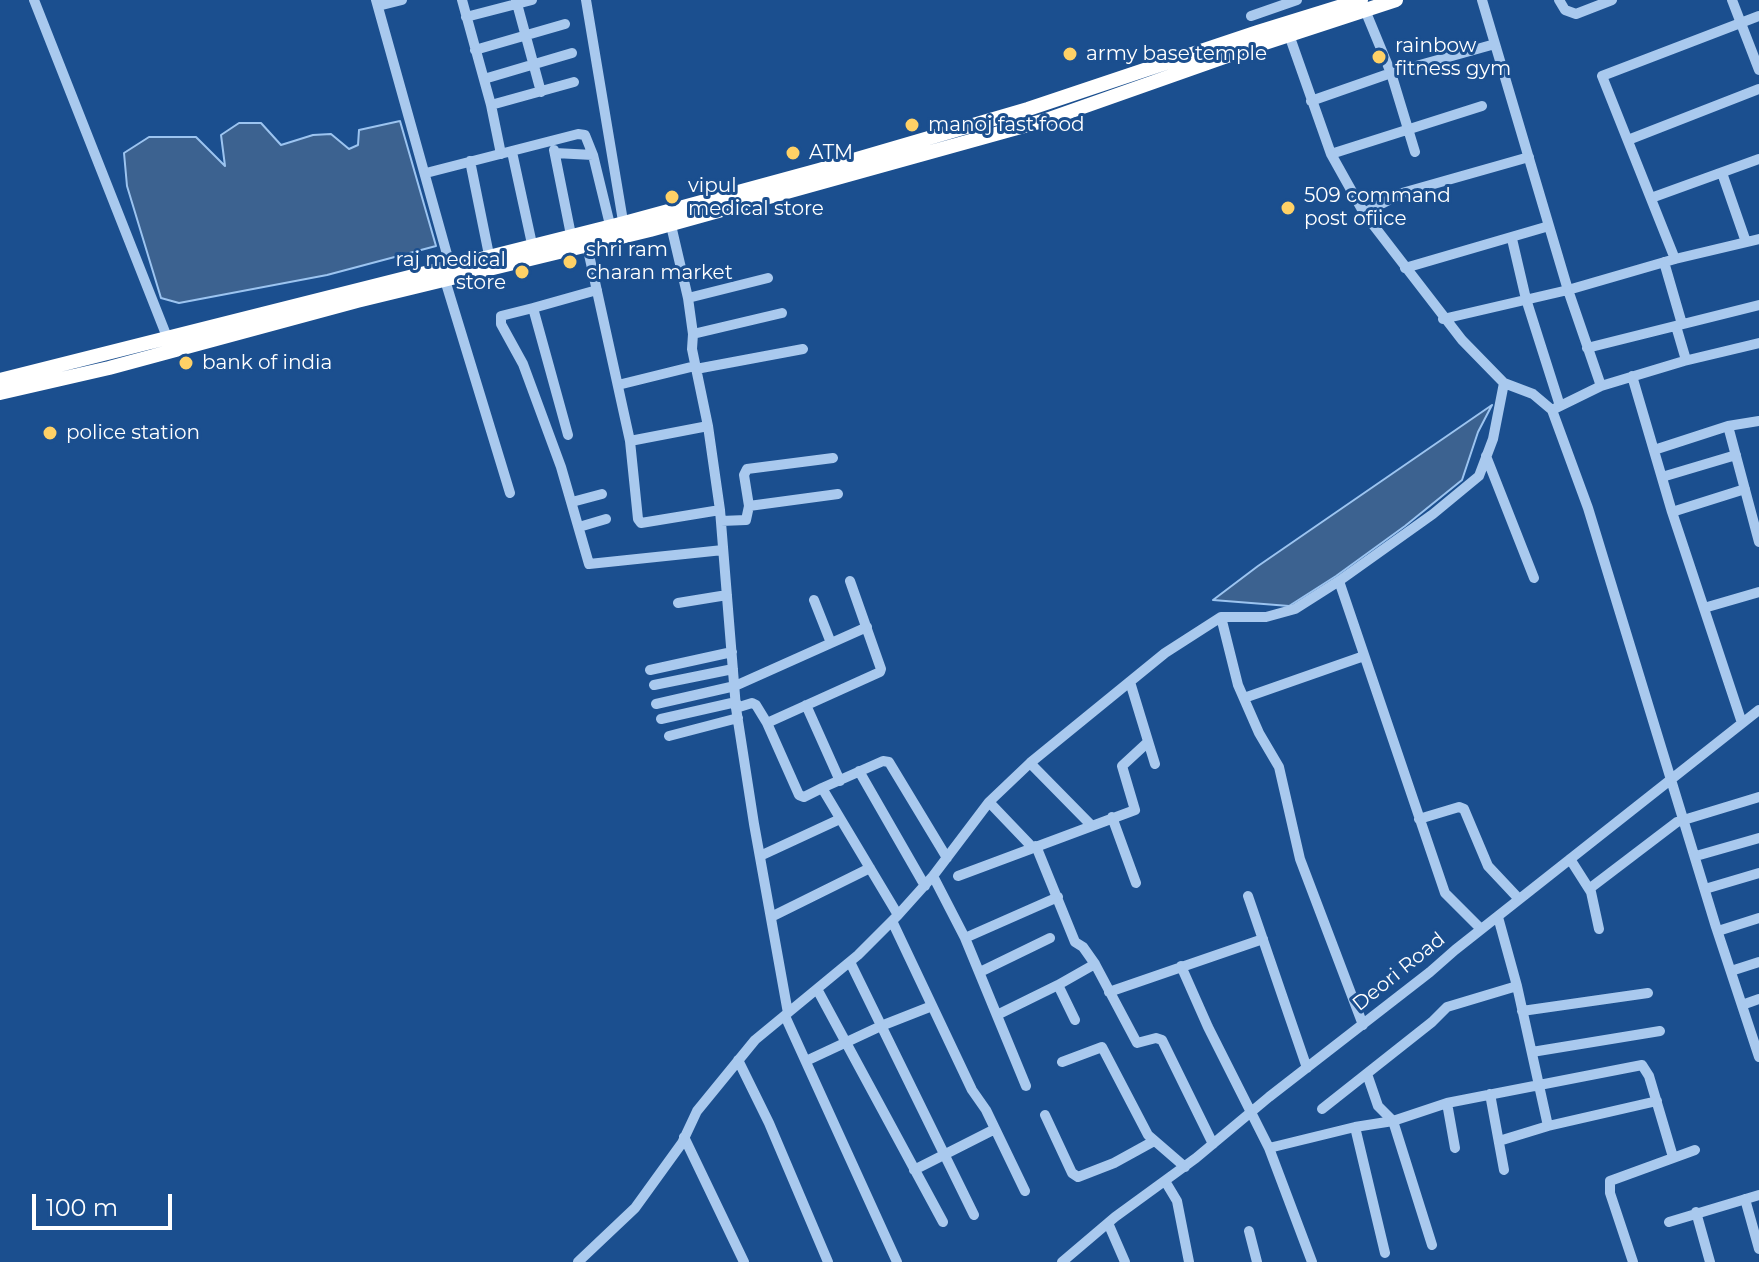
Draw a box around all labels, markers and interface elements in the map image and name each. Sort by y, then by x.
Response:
place label: rainbow fitness gym [1395,34,1511,81]
place label: army base temple [1086,42,1267,66]
marker: army base temple [1061,45,1079,63]
marker: rainbow fitness gym [1370,48,1388,66]
place label: manoj fast food [928,113,1084,137]
marker: manoj fast food [903,116,921,134]
place label: ATM [809,141,853,165]
marker: ATM [784,144,802,162]
place label: vipul medical store [688,174,824,221]
place label: 509 command post ofiice [1304,184,1451,231]
marker: vipul medical store [663,188,681,206]
marker: 509 command post ofiice [1279,199,1297,217]
place label: shri ram charan market [586,238,733,285]
place label: raj medical store [396,248,506,295]
marker: shri ram charan market [561,253,579,271]
marker: raj medical store [513,263,531,281]
place label: bank of india [202,351,332,375]
marker: bank of india [177,354,195,372]
place label: police station [66,421,200,445]
marker: police station [41,424,59,442]
street label: Deori Road [1348,927,1450,1017]
scale bar [36,1178,176,1228]
text: 100 m [46,1193,118,1222]

